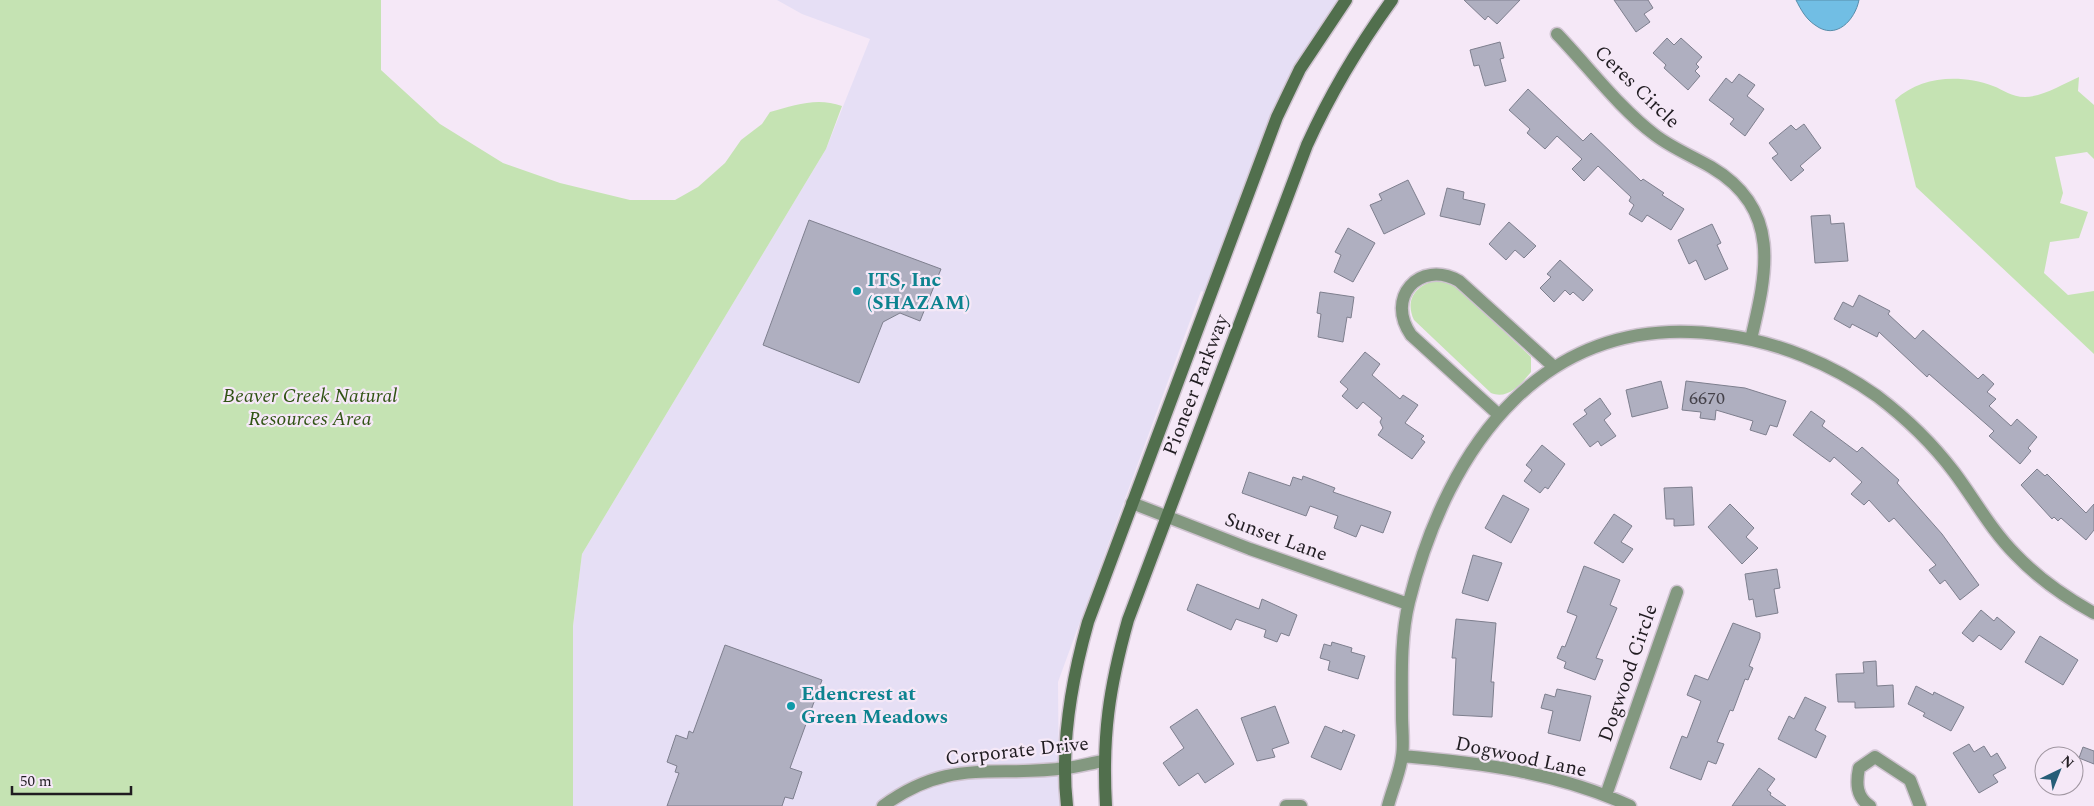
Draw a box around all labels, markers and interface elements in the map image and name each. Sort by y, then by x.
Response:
street label: Ceres Circle [1587,38,1687,136]
place label: ITS, Inc (SHAZAM) [867,265,970,318]
marker: ITS, Inc (SHAZAM) [851,285,863,297]
street label: Pioneer Parkway [1155,309,1237,460]
park label: Beaver Creek Natural Resources Area [222,381,398,434]
house number: 6670 [1689,385,1725,412]
street label: Sunset Lane [1220,504,1332,570]
street label: Dogwood Circle [1590,600,1666,746]
place label: Edencrest at Green Meadows [801,679,948,732]
marker: Edencrest at Green Meadows [785,700,797,712]
street label: Dogwood Lane [1452,728,1590,786]
street label: Corporate Drive [944,729,1090,773]
north arrow [2034,746,2084,796]
text: N [2056,750,2079,773]
scale bar [12,764,131,796]
text: 50 m [20,770,52,793]

